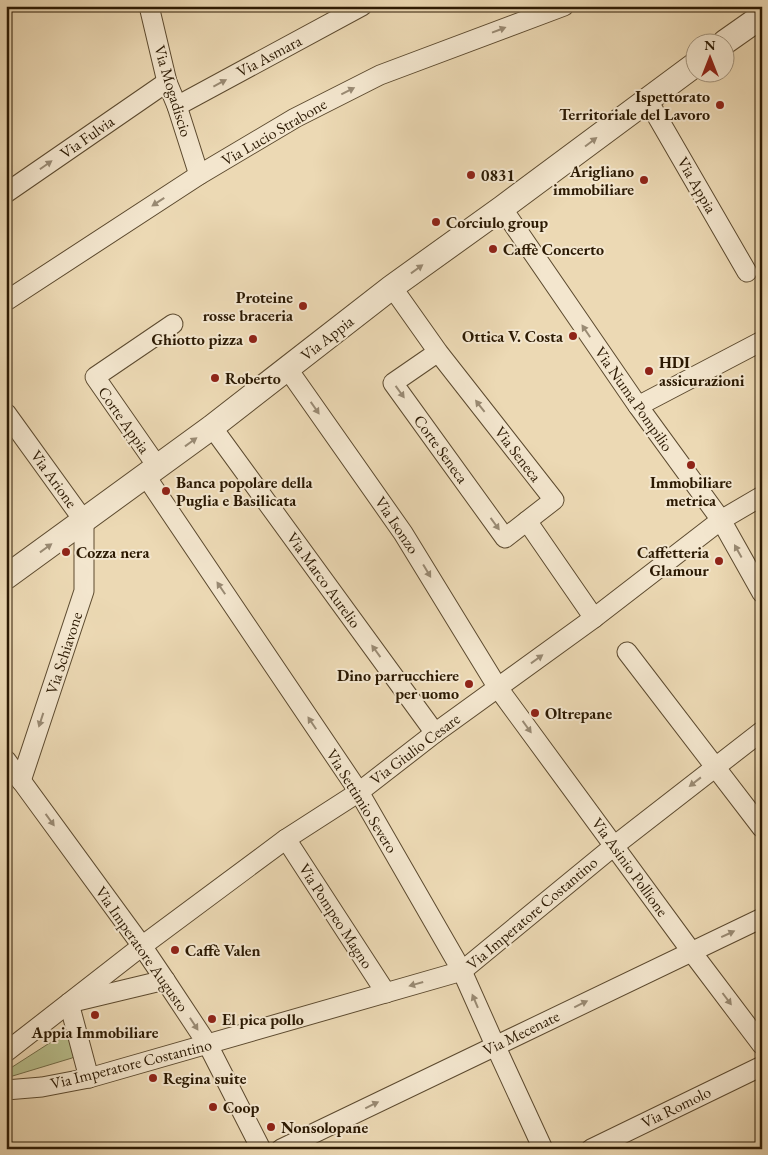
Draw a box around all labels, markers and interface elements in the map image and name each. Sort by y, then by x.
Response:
one-way arrow [492,26,507,34]
street label: Via Asmara [233,30,306,82]
north arrow [686,32,736,82]
text: N [704,36,716,54]
street label: Via Mogadiscio [149,43,197,139]
one-way arrow [212,79,227,87]
place label: Ispettorato Territoriale del Lavoro [559,86,710,125]
one-way arrow [341,87,356,95]
street label: Via Lucio Strabone [218,93,330,171]
marker: Ispettorato Territoriale del Lavoro [714,99,726,111]
street label: Via Fulvia [56,110,119,163]
one-way arrow [584,136,597,147]
street label: Via Appia [672,153,722,218]
one-way arrow [40,160,53,170]
place label: Arigliano immobiliare [553,161,634,200]
place label: 0831 [481,165,515,186]
marker: 0831 [465,169,477,181]
marker: Arigliano immobiliare [638,174,650,186]
one-way arrow [152,197,165,206]
place label: Corciulo group [446,212,548,233]
marker: Corciulo group [430,216,442,228]
place label: Caffè Concerto [503,239,604,260]
marker: Caffè Concerto [487,243,499,255]
one-way arrow [410,264,424,274]
place label: Proteine rosse braceria [203,287,294,326]
marker: Proteine rosse braceria [297,300,309,312]
street label: Via Appia [296,310,358,365]
one-way arrow [581,324,591,337]
place label: Ottica V. Costa [462,326,564,347]
place label: Ghiotto pizza [152,329,244,350]
marker: Ottica V. Costa [567,330,579,342]
marker: Ghiotto pizza [247,333,259,345]
street label: Via Numa Pompilio [590,342,678,456]
place label: HDI assicurazioni [659,352,745,391]
marker: HDI assicurazioni [643,365,655,377]
place label: Roberto [225,368,281,389]
marker: Roberto [209,372,221,384]
street label: Corte Appia [93,382,155,458]
one-way arrow [394,385,405,398]
one-way arrow [475,399,485,412]
one-way arrow [310,401,320,415]
street label: Corte Seneca [409,410,473,488]
street label: Via Seneca [490,422,547,486]
one-way arrow [184,437,198,447]
street label: Via Arione [26,446,82,512]
marker: Immobiliare metrica [685,459,697,471]
place label: Banca popolare della Puglia e Basilicata [176,472,314,511]
place label: Immobiliare metrica [650,472,732,511]
marker: Banca popolare della Puglia e Basilicata [160,485,172,497]
street label: Via Isonzo [370,492,424,558]
one-way arrow [490,517,500,531]
street label: Via Marco Aurelio [282,528,366,632]
place label: Cozza nera [76,542,150,563]
place label: Caffetteria Glamour [637,542,710,581]
one-way arrow [39,543,53,553]
one-way arrow [733,544,742,557]
marker: Cozza nera [60,546,72,558]
marker: Caffetteria Glamour [713,555,725,567]
one-way arrow [422,565,431,578]
one-way arrow [216,581,226,595]
street label: Via Schiavone [41,609,87,697]
one-way arrow [371,644,381,658]
one-way arrow [530,654,543,665]
place label: Dino parrucchiere per uomo [337,665,459,704]
marker: Dino parrucchiere per uomo [463,678,475,690]
place label: Oltrepane [545,703,612,724]
marker: Oltrepane [529,707,541,719]
street label: Via Giulio Cesare [366,708,464,790]
one-way arrow [37,713,45,728]
one-way arrow [307,716,317,729]
one-way arrow [522,721,532,734]
street label: Via Settimio Severo [322,745,402,857]
one-way arrow [689,776,702,787]
one-way arrow [45,813,55,827]
street label: Via Asinio Pollione [587,813,673,921]
street label: Via Imperatore Costantino [462,852,602,974]
street label: Via Pompeo Magno [294,859,378,973]
street label: Via Imperatore Augusto [91,882,193,1016]
one-way arrow [721,930,735,938]
place label: Caffè Valen [185,940,260,961]
marker: Caffè Valen [169,944,181,956]
one-way arrow [408,981,423,989]
one-way arrow [722,992,732,1006]
one-way arrow [471,994,479,1008]
one-way arrow [574,1000,588,1008]
street label: Via Mecenate [479,1005,563,1061]
marker: Appia Immobiliare [89,1009,101,1021]
place label: El pica pollo [222,1009,304,1030]
marker: El pica pollo [206,1013,218,1025]
one-way arrow [189,1018,199,1031]
place label: Appia Immobiliare [31,1022,159,1043]
street label: Via Imperatore Costantino [48,1034,214,1094]
place label: Regina suite [163,1068,247,1089]
marker: Regina suite [147,1072,159,1084]
street label: Via Romolo [638,1081,714,1133]
place label: Coop [223,1097,259,1118]
marker: Coop [207,1101,219,1113]
one-way arrow [365,1101,379,1109]
place label: Nonsolopane [281,1117,368,1138]
marker: Nonsolopane [265,1121,277,1133]

